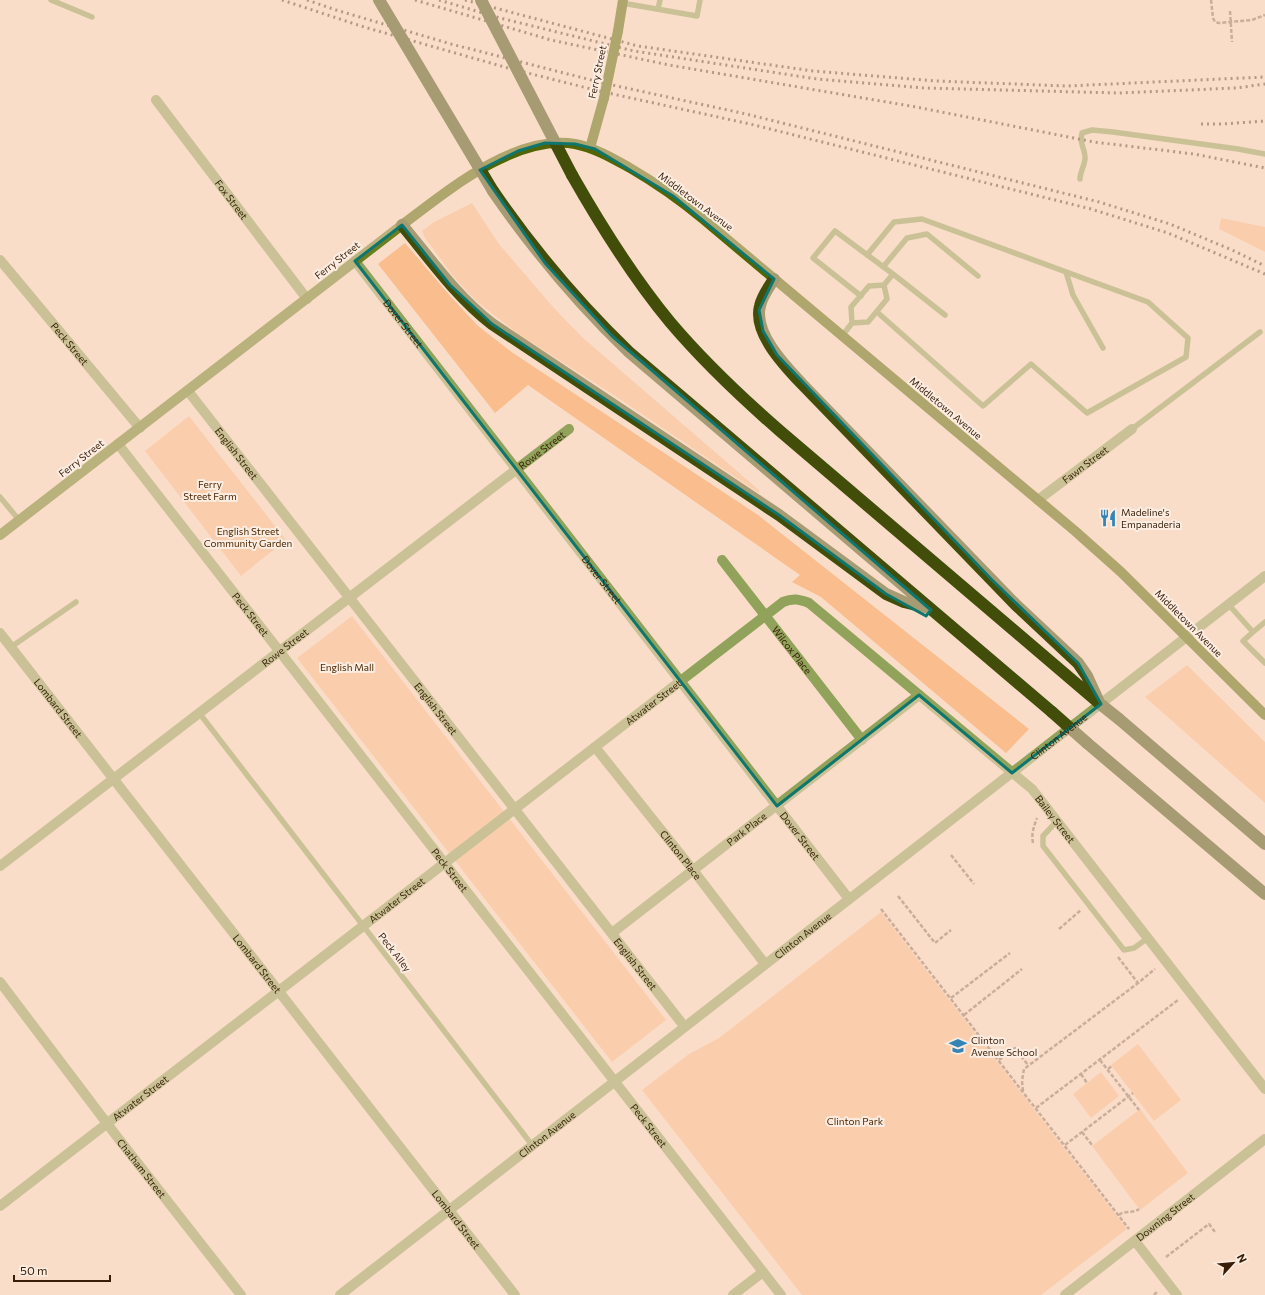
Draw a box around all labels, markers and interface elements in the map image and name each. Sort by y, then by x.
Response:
street label: Ferry Street [586,44,608,100]
street label: Middletown Avenue [656,169,736,233]
street label: Fox Street [213,177,250,222]
street label: Ferry Street [312,239,362,281]
street label: Dover Street [381,297,426,350]
street label: Peck Street [49,320,91,368]
street label: Middletown Avenue [908,374,984,442]
street label: English Street [213,425,261,482]
street label: Rowe Street [516,428,567,472]
street label: Ferry Street [56,437,106,479]
street label: Fawn Street [1060,443,1110,486]
park label: Ferry Street Farm [183,478,237,502]
place label: Madeline's Empanaderia [1121,506,1181,530]
restaurant icon: Madeline's Empanaderia [1098,508,1118,528]
park label: English Street Community Garden [204,525,292,549]
street label: Dover Street [579,553,624,606]
street label: Middletown Avenue [1153,587,1225,659]
street label: Peck Street [230,590,271,639]
street label: Wilcox Place [770,624,814,676]
street label: Rowe Street [259,626,310,669]
park label: English Mall [320,661,374,673]
street label: Lombard Street [32,676,85,740]
street label: Atwater Street [623,677,684,727]
street label: English Street [412,680,460,737]
street label: Clinton Avenue [1028,711,1089,762]
street label: Bailey Street [1033,793,1078,845]
street label: Dover Street [778,809,822,862]
street label: Park Place [724,810,769,848]
street label: Clinton Place [658,828,704,882]
street label: Peck Street [429,846,471,894]
street label: Atwater Street [366,875,427,925]
street label: Clinton Avenue [772,910,833,961]
street label: Peck Alley [376,930,414,974]
street label: Lombard Street [231,932,284,996]
street label: English Street [611,936,660,992]
place label: Clinton Avenue School [971,1034,1037,1058]
school or university icon: Clinton Avenue School [948,1036,968,1056]
street label: Atwater Street [110,1073,170,1123]
street label: Peck Street [628,1101,670,1150]
street label: Clinton Avenue [516,1108,578,1160]
park label: Clinton Park [827,1115,884,1127]
street label: Chatham Street [115,1136,169,1200]
street label: Lombard Street [430,1188,483,1251]
street label: Downing Street [1134,1190,1197,1243]
north arrow [1213,1243,1253,1283]
text: N [1235,1252,1250,1265]
scale bar [14,1257,110,1283]
text: 50 m [20,1263,48,1277]

